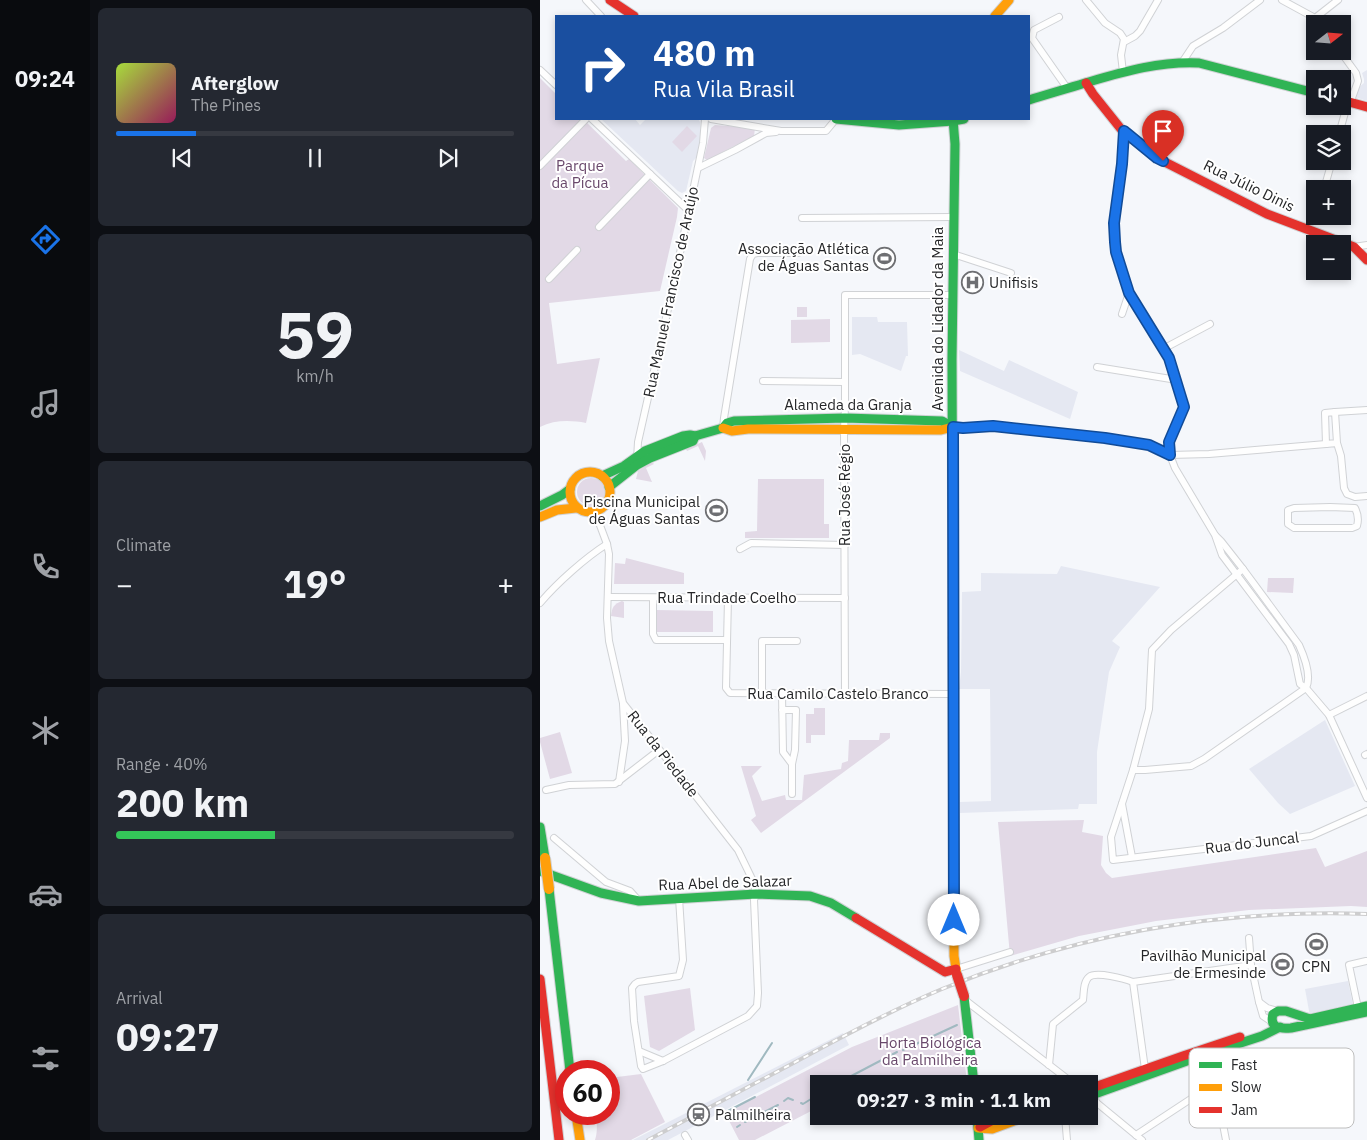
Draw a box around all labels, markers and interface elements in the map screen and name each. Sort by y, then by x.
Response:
north arrow [1306,15,1351,60]
map controls [1306,15,1351,280]
text: 480 m [653,30,756,76]
icon: right [570,35,635,100]
text: 09:24 [15,64,75,93]
button: sound [1306,70,1351,115]
text: Afterglow [191,71,279,95]
text: Rua Vila Brasil [653,74,795,103]
text: The Pines [191,95,261,115]
pin [1142,110,1184,161]
icon: arrive [1149,117,1177,145]
button: layers [1306,125,1351,170]
icon: previous [168,144,196,172]
icon: pause [301,144,329,172]
icon: next [434,144,462,172]
street label: Rua Júlio Dinis [1201,155,1298,216]
park label: Parque da Pícua [551,156,609,192]
button: + [1306,180,1351,225]
street label: Rua Manuel Francisco de Araújo [639,185,702,399]
icon: directions [28,222,63,257]
street label: Avenida do Lidador da Maia [928,227,947,411]
button: − [1306,235,1351,280]
place label: Associação Atlética de Águas Santas [738,239,869,275]
sports icon: Associação Atlética de Águas Santas [873,246,897,270]
hospital icon: Unifisis [961,271,985,295]
place label: Unifisis [989,273,1038,292]
text: 59 [276,291,354,376]
text: km/h [296,366,334,386]
icon: music [28,386,63,421]
street label: Alameda da Granja [784,395,912,414]
street label: Rua José Régio [835,444,854,546]
place label: Piscina Municipal de Águas Santas [583,492,700,528]
sports icon: Piscina Municipal de Águas Santas [704,499,728,523]
text: Climate [116,535,171,555]
icon: phone [28,549,63,584]
text: 19° [283,559,347,608]
text: − [116,566,133,603]
text: + [497,566,514,603]
street label: Rua Trindade Coelho [657,588,797,607]
street label: Rua Camilo Castelo Branco [747,684,929,703]
street label: Rua da Piedade [624,707,703,801]
icon: climate [28,713,63,748]
text: Range · 40% [116,754,208,774]
text: 200 km [116,778,249,827]
street label: Rua do Juncal [1204,827,1300,858]
street label: Rua Abel de Salazar [658,871,793,894]
icon: car [28,877,63,912]
position arrow [927,893,979,945]
sports icon: CPN [1304,932,1328,956]
place label: Pavilhão Municipal de Ermesinde [1140,946,1266,982]
sports icon: Pavilhão Municipal de Ermesinde [1270,953,1294,977]
place label: CPN [1301,957,1331,976]
text: Arrival [116,988,163,1008]
text: 09:27 [116,1012,220,1061]
park label: Horta Biológica da Palmilheira [878,1033,982,1069]
icon: filters [28,1041,63,1076]
legend [1189,1048,1354,1128]
text: Fast [1231,1056,1257,1074]
speed limit sign: 60 [555,1060,620,1125]
text: Slow [1231,1078,1262,1096]
text: 09:27 · 3 min · 1.1 km [857,1088,1051,1112]
text: Jam [1231,1101,1258,1119]
station icon: Palmilheira [687,1103,711,1127]
place label: Palmilheira [715,1105,791,1124]

